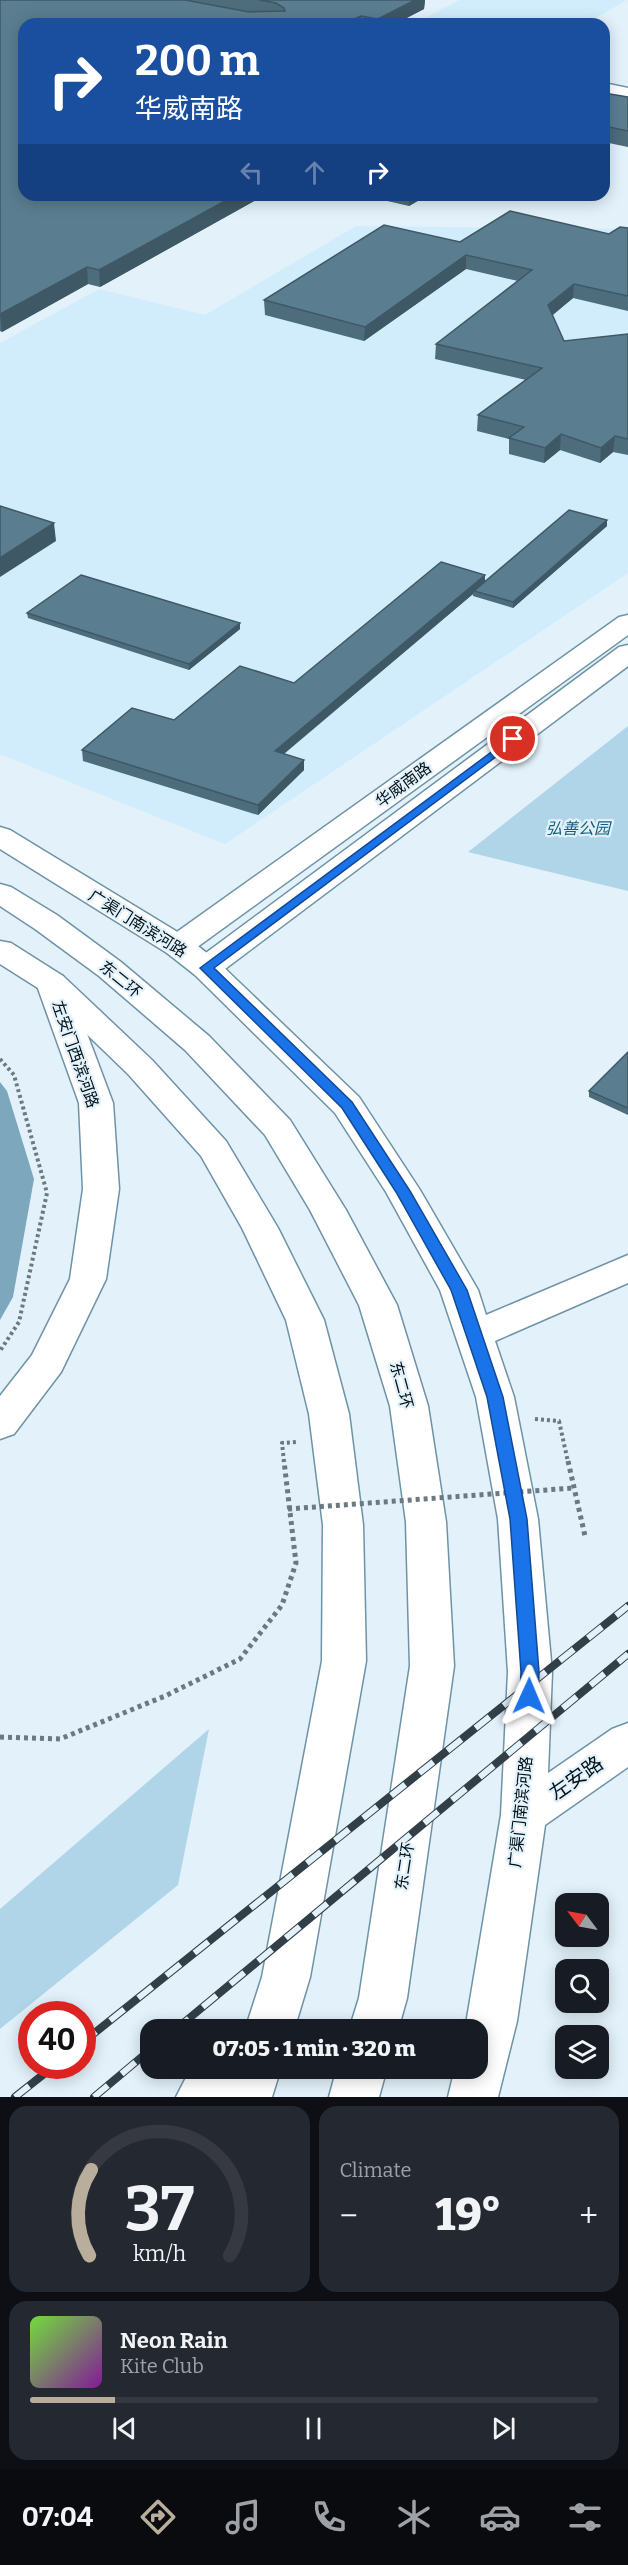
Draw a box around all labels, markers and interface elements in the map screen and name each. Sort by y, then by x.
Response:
text: 200 m [135,36,260,86]
icon: right [36,42,114,120]
text: 华威南路 [135,93,243,125]
icon: left [235,156,268,189]
icon: ahead [298,156,331,189]
icon: right [361,156,394,189]
pin [487,713,538,764]
icon: arrive [496,722,529,755]
street label: 华威南路 [372,758,435,811]
park label: 弘善公园 [546,819,612,838]
street label: 广渠门南滨河路 [85,886,190,961]
street label: 东二环 [96,957,145,1002]
street label: 左安门西滨河路 [48,998,103,1110]
street label: 东二环 [386,1359,417,1411]
position arrow [497,1664,561,1728]
street label: 左安路 [545,1751,607,1805]
street label: 广渠门南滨河路 [505,1755,536,1869]
street label: 东二环 [391,1841,418,1891]
north arrow [555,1893,609,1947]
map controls [555,1893,609,2079]
button: search [555,1959,609,2013]
speed limit sign: 40 [18,2001,96,2079]
button: layers [555,2025,609,2079]
text: 07:05 · 1 min · 320 m [212,2035,416,2062]
text: Climate [340,2158,411,2182]
text: 37 [124,2172,194,2247]
text: 19° [435,2188,502,2242]
text: − [340,2196,358,2236]
text: + [579,2196,598,2236]
text: km/h [133,2241,186,2267]
text: Neon Rain [120,2327,228,2354]
text: Kite Club [120,2354,204,2378]
icon: previous [108,2412,141,2445]
icon: pause [297,2412,330,2445]
icon: next [487,2412,520,2445]
icon: directions [137,2496,179,2538]
icon: music [222,2496,264,2538]
icon: phone [308,2496,350,2538]
icon: climate [393,2496,435,2538]
icon: car [479,2496,521,2538]
icon: filters [564,2496,606,2538]
text: 07:04 [22,2501,93,2533]

